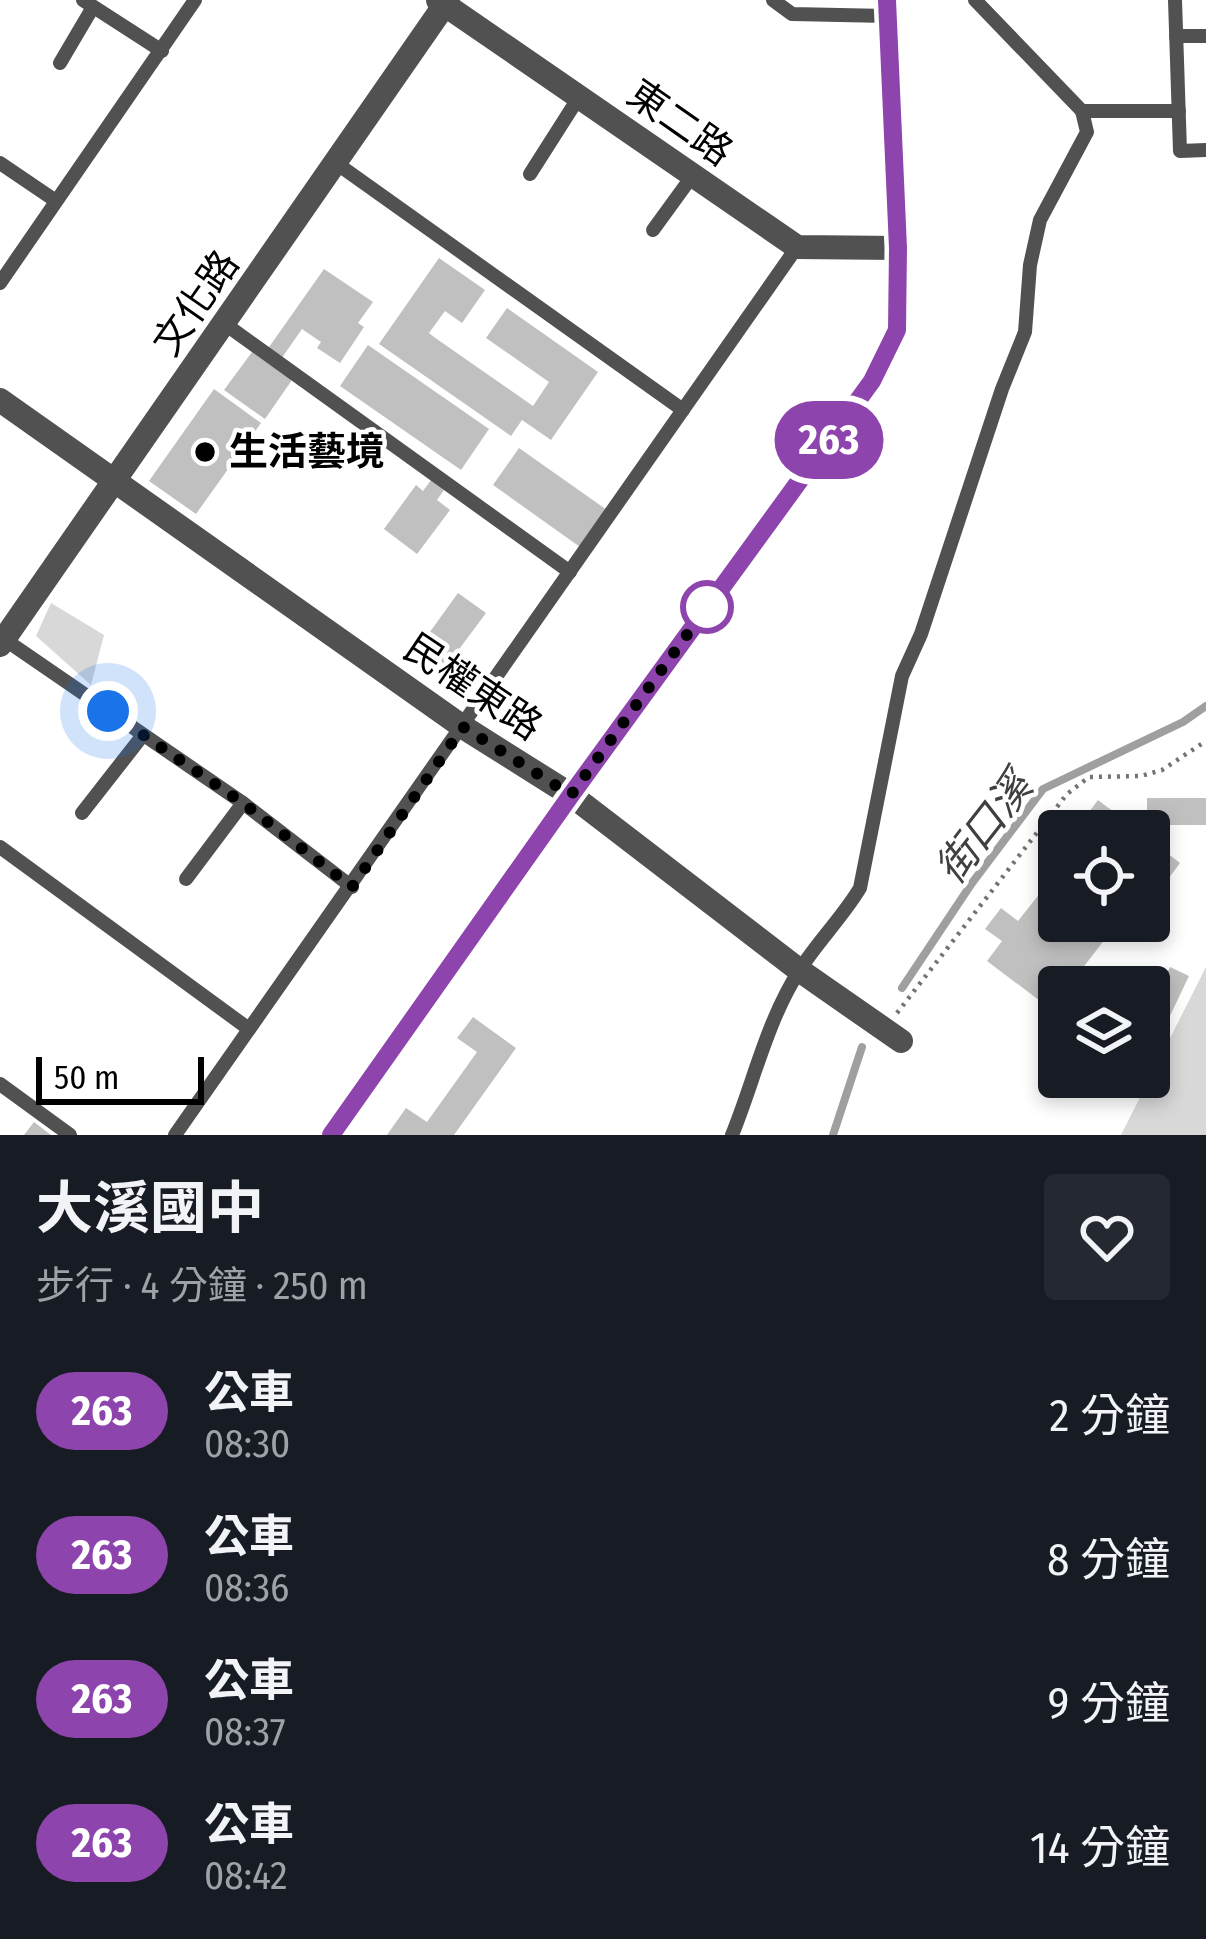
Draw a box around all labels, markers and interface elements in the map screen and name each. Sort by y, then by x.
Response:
street label: 東二路 [619,71,741,175]
street label: 文化路 [144,242,248,364]
line badge: 263 [760,401,898,479]
text: 263 [799,415,859,465]
place label: 生活藝境 [229,429,385,475]
marker: 生活藝境 [192,439,218,465]
unlabelled marker [682,582,732,632]
street label: 民權東路 [395,624,551,750]
your location [78,681,138,741]
water label: 街口溪 [926,759,1046,893]
map controls [1038,810,1170,1098]
button: locate [1038,810,1170,942]
button: layers [1038,966,1170,1098]
scale bar [36,1051,204,1104]
text: 50 m [54,1058,119,1098]
button: heart [1044,1174,1170,1300]
text: 大溪國中 [36,1175,264,1243]
text: 步行 · 4 分鐘 · 250 m [36,1263,368,1309]
text: 公車 [204,1366,294,1420]
text: 263 [72,1386,132,1436]
text: 2 分鐘 [1050,1389,1170,1443]
text: 08:30 [204,1421,290,1467]
text: 公車 [204,1510,294,1564]
text: 263 [72,1530,132,1580]
text: 8 分鐘 [1047,1533,1170,1587]
text: 08:36 [204,1565,289,1611]
text: 公車 [204,1654,294,1708]
text: 263 [72,1674,132,1724]
text: 9 分鐘 [1048,1677,1170,1731]
text: 08:37 [204,1709,286,1755]
text: 公車 [204,1798,294,1852]
text: 263 [72,1818,132,1868]
text: 14 分鐘 [1030,1821,1170,1875]
text: 08:42 [204,1853,287,1899]

